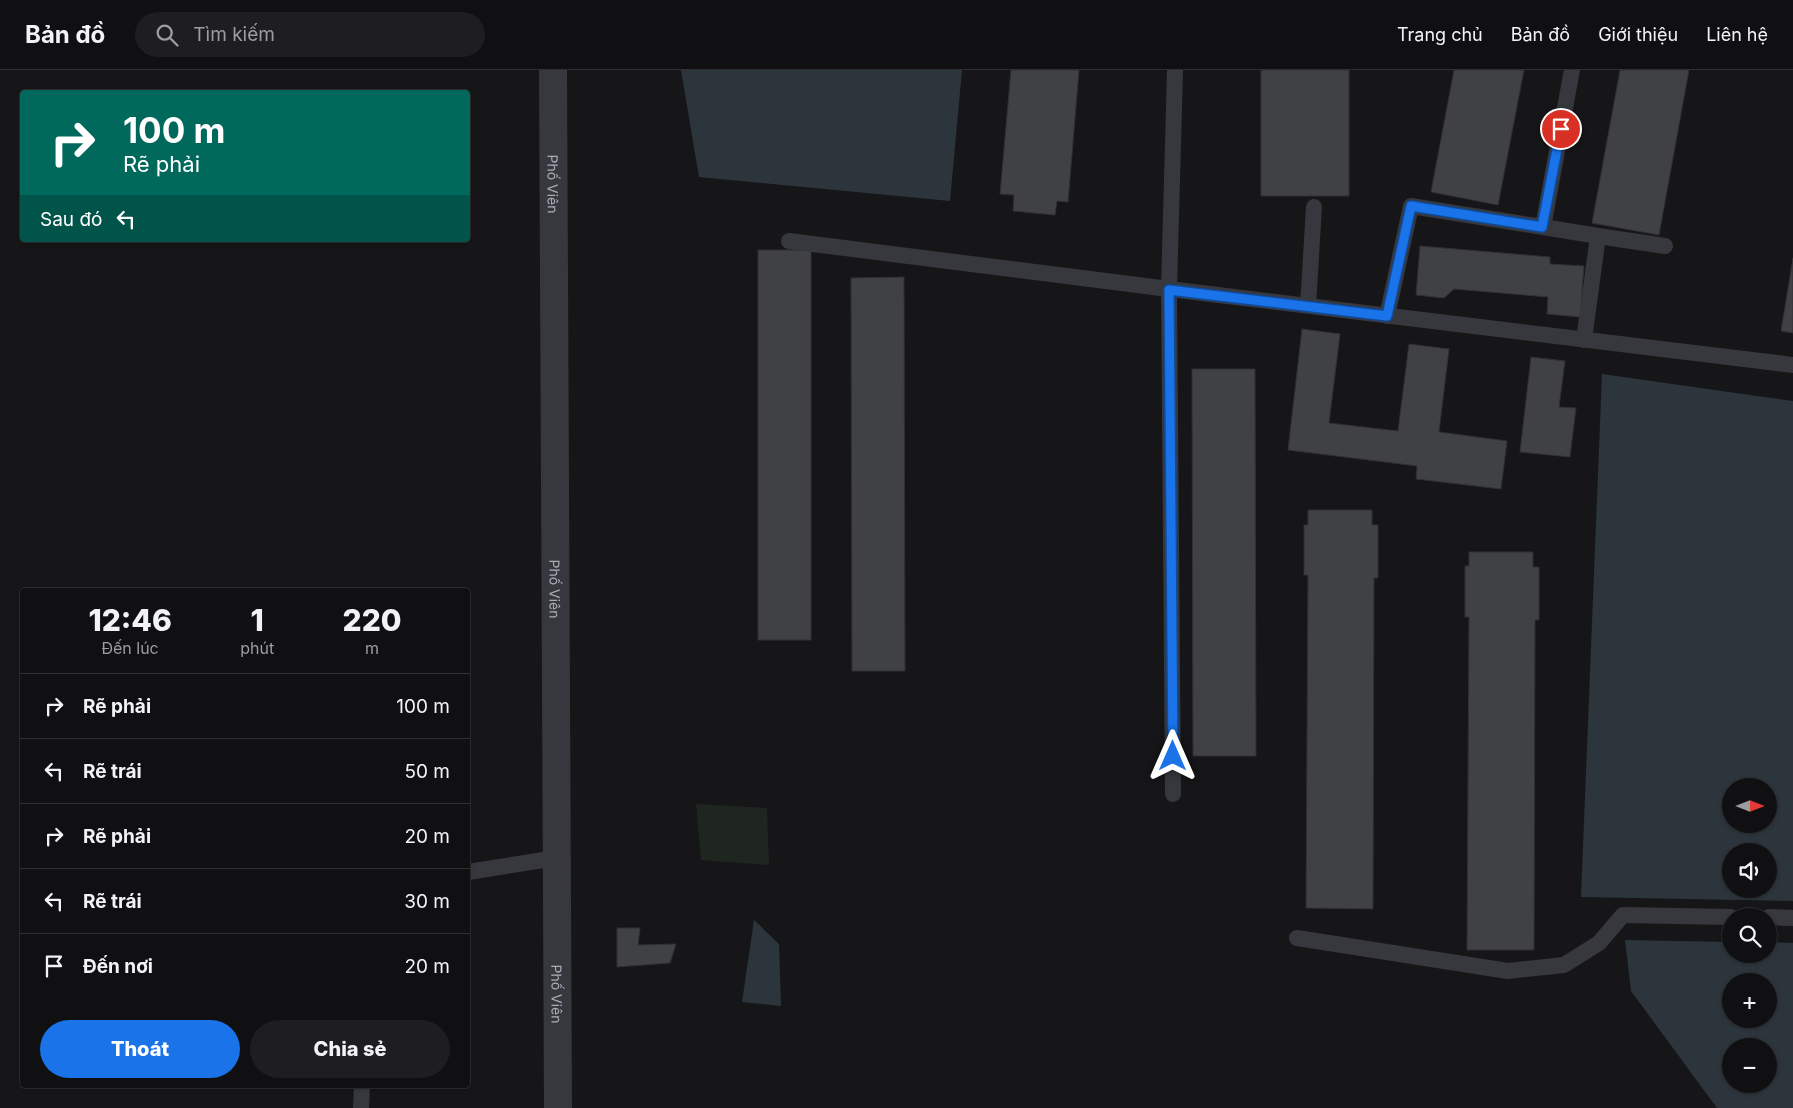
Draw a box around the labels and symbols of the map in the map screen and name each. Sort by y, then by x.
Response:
pin [1540,108,1582,150]
street label: Phố Viên [545,154,562,214]
street label: Phố Viên [547,559,564,619]
position arrow [1146,729,1198,781]
north arrow [1722,778,1778,832]
street label: Phố Viên [549,964,566,1024]

